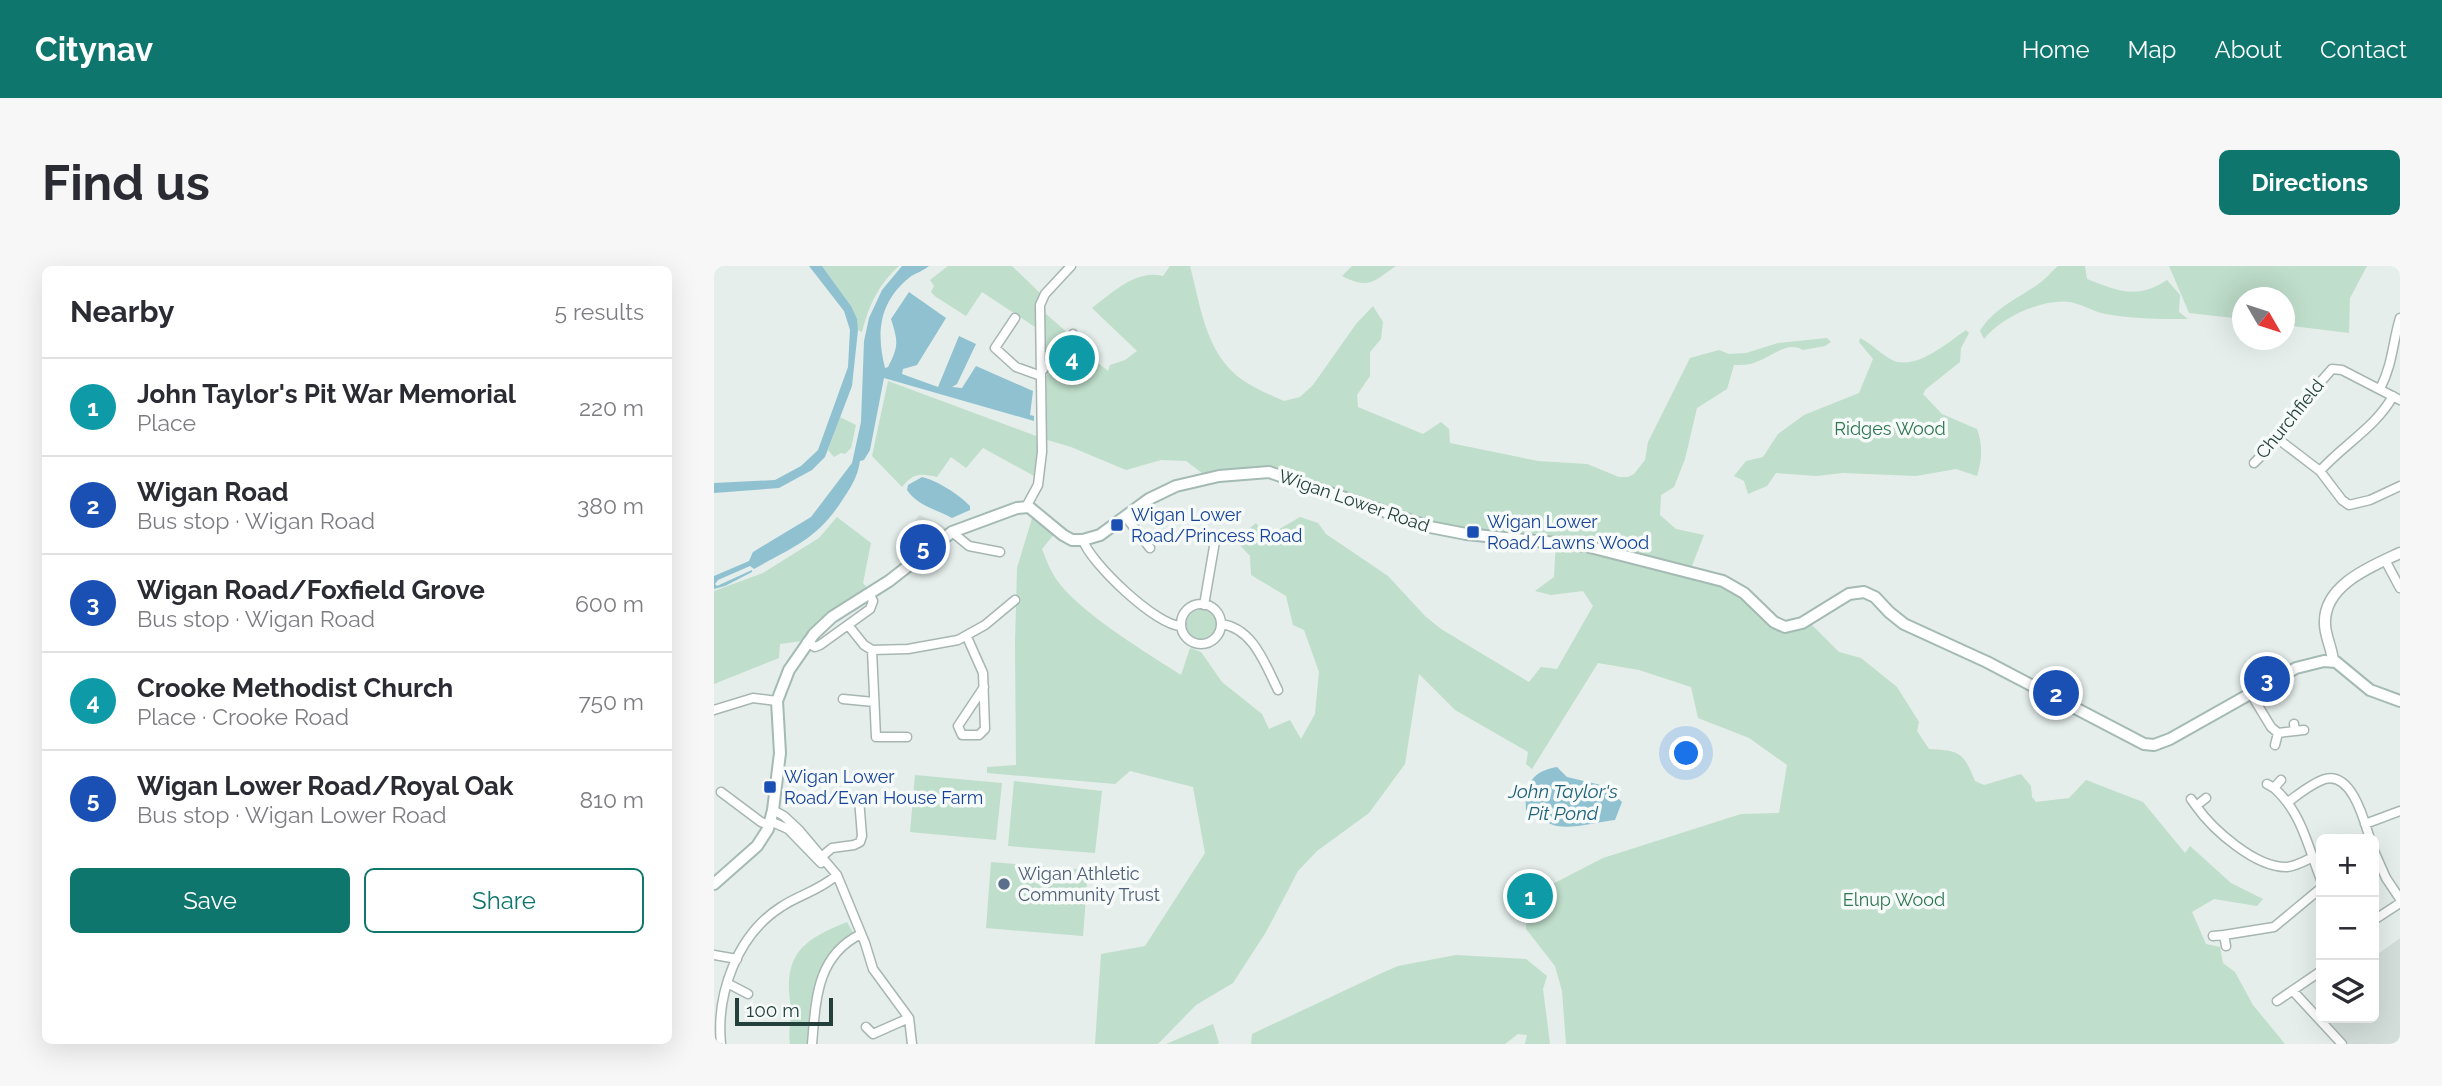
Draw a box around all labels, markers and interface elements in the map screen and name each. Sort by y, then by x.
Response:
text: Citynav [35,30,153,69]
text: Home [2022,35,2090,64]
text: Map [2128,35,2176,64]
text: About [2214,35,2282,64]
text: Contact [2320,35,2407,64]
button: Directions [2219,150,2400,215]
text: Find us [42,154,210,211]
north arrow [2232,287,2295,350]
text: Nearby [70,294,174,329]
text: 5 results [555,298,644,325]
pin: 4 [1049,332,1095,384]
street label: Churchfield [2251,375,2328,462]
text: John Taylor's Pit War Memorial [137,379,516,409]
text: 1 [87,394,99,421]
text: 220 m [579,394,644,421]
text: Place [137,409,196,436]
park label: Ridges Wood [1834,418,1946,439]
street label: Wigan Lower Road [1276,465,1432,536]
text: Wigan Road [137,477,289,507]
text: 2 [87,492,99,519]
text: 380 m [577,492,644,519]
place label: Wigan Lower Road/Princess Road [1131,504,1303,546]
text: Bus stop · Wigan Road [137,507,375,534]
place label: Wigan Lower Road/Lawns Wood [1487,511,1649,553]
marker: Wigan Lower Road/Princess Road [1109,517,1125,533]
pin: 5 [900,521,946,573]
marker: Wigan Lower Road/Lawns Wood [1465,524,1481,540]
text: Wigan Road/Foxfield Grove [137,575,485,605]
text: 3 [87,590,99,617]
text: 600 m [575,590,644,617]
text: Bus stop · Wigan Road [137,605,375,632]
pin: 3 [2244,653,2290,705]
pin: 2 [2033,667,2079,719]
text: Crooke Methodist Church [137,673,453,703]
text: 4 [86,688,100,715]
text: 750 m [578,688,644,715]
text: Place · Crooke Road [137,703,349,730]
your location [1669,736,1703,770]
place label: Wigan Lower Road/Evan House Farm [784,766,983,808]
text: Wigan Lower Road/Royal Oak [137,771,513,801]
marker: Wigan Lower Road/Evan House Farm [762,779,778,795]
water label: John Taylor's Pit Pond [1507,780,1618,824]
text: 5 [87,786,99,813]
text: 810 m [579,786,644,813]
text: Bus stop · Wigan Lower Road [137,801,447,828]
map controls [2316,834,2379,1023]
button: + [2316,834,2379,897]
place label: Wigan Athletic Community Trust [1018,863,1160,905]
button: Save [70,868,350,933]
button: Share [364,868,644,933]
pin: 1 [1507,870,1553,922]
marker: Wigan Athletic Community Trust [996,876,1012,892]
park label: Elnup Wood [1843,889,1945,910]
button: − [2316,897,2379,960]
button: layers [2316,960,2379,1023]
scale bar [735,995,833,1027]
text: 100 m [746,999,800,1021]

